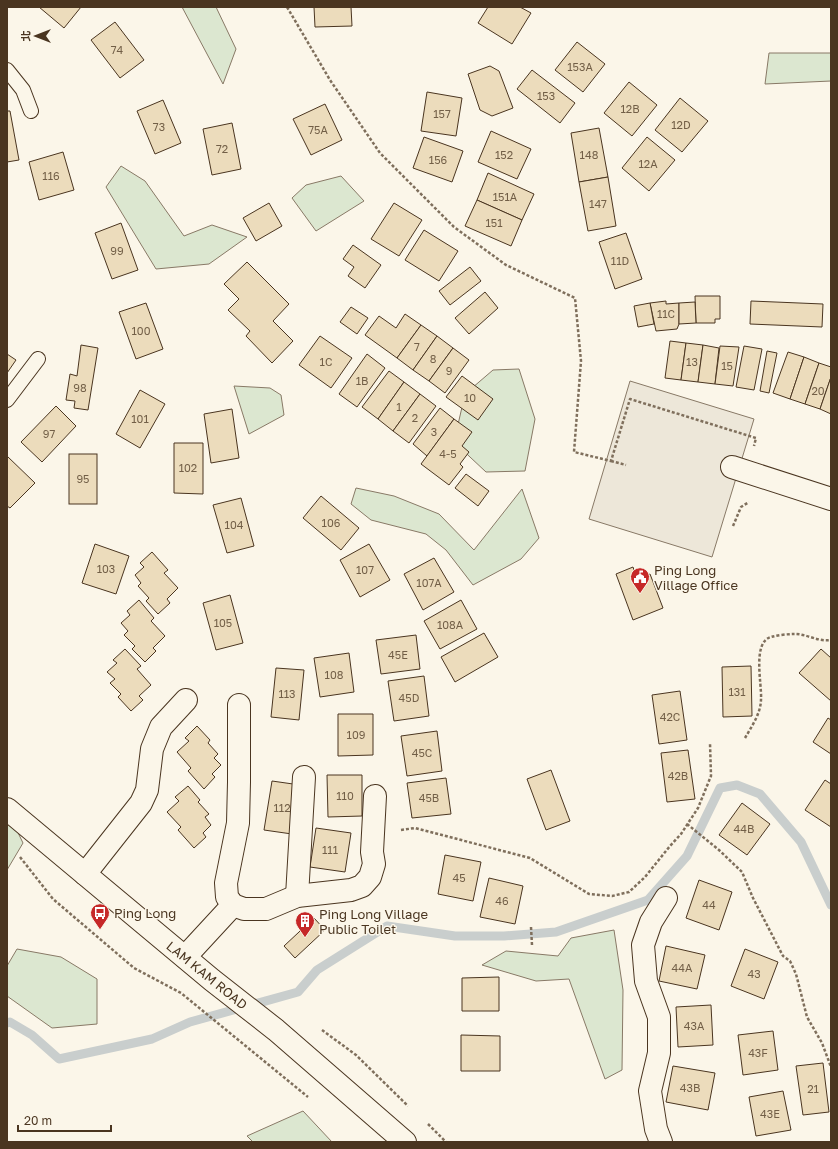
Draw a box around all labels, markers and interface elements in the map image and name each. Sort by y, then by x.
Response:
north arrow [16,16,56,56]
text: 北 [19,31,32,42]
house number: 74 [111,43,124,56]
house number: 153A [567,60,593,73]
house number: 153 [537,89,555,102]
house number: 12B [620,102,640,115]
house number: 157 [433,107,451,120]
house number: 12D [671,118,691,131]
house number: 73 [153,120,165,133]
house number: 75A [308,123,328,136]
house number: 72 [216,142,228,155]
house number: 152 [495,148,513,161]
house number: 148 [580,148,599,161]
house number: 156 [429,153,448,166]
house number: 12A [638,157,658,170]
house number: 116 [42,169,60,182]
house number: 151A [493,190,518,203]
house number: 147 [589,197,607,210]
house number: 151 [485,216,503,229]
house number: 99 [110,244,124,257]
house number: 11D [611,254,629,267]
house number: 11C [657,307,675,320]
house number: 100 [132,324,151,337]
house number: 7 [414,340,420,353]
house number: 8 [430,352,437,365]
house number: 1C [320,355,332,368]
house number: 13 [686,355,698,368]
house number: 15 [721,359,733,372]
house number: 9 [446,364,452,377]
house number: 1B [356,374,368,387]
house number: 98 [73,381,87,394]
house number: 20 [811,384,825,397]
house number: 10 [464,391,476,404]
house number: 1 [396,400,402,413]
house number: 2 [412,411,418,424]
house number: 101 [131,412,149,425]
house number: 3 [431,425,437,438]
house number: 97 [43,427,55,440]
house number: 4-5 [439,447,457,460]
house number: 102 [179,461,197,474]
house number: 95 [76,472,90,485]
house number: 106 [322,516,341,529]
house number: 104 [225,518,244,531]
house number: 103 [97,562,115,575]
place label: Ping Long Village Office [654,562,738,593]
house number: 107 [356,563,374,576]
public building icon: Ping Long Village Office [629,566,651,594]
house number: 107A [416,576,442,589]
house number: 105 [214,616,232,629]
house number: 108A [437,618,464,631]
house number: 45E [388,648,408,661]
house number: 108 [325,668,344,681]
house number: 131 [728,685,746,698]
house number: 113 [278,687,296,700]
house number: 45D [399,691,420,704]
house number: 42C [660,710,680,723]
house number: 109 [347,728,365,741]
house number: 45C [412,746,432,759]
house number: 42B [668,769,688,782]
house number: 110 [336,789,354,802]
house number: 45B [419,791,439,804]
house number: 112 [273,801,291,814]
house number: 44B [734,822,754,835]
house number: 111 [322,843,338,856]
house number: 45 [452,871,466,884]
house number: 46 [495,894,509,907]
house number: 44 [702,898,716,911]
bus stop icon: Ping Long [89,902,111,930]
place label: Ping Long [114,905,176,921]
place label: Ping Long Village Public Toilet [319,906,428,937]
building icon: Ping Long Village Public Toilet [294,910,316,938]
street label: LAM KAM ROAD [163,938,251,1012]
house number: 44A [672,961,693,974]
house number: 43 [747,967,761,980]
house number: 43A [684,1019,705,1032]
house number: 43F [748,1046,768,1059]
house number: 43B [680,1081,700,1094]
house number: 21 [807,1082,819,1095]
scale bar [18,1107,111,1133]
house number: 43E [760,1107,780,1120]
text: 20 m [24,1113,52,1128]

